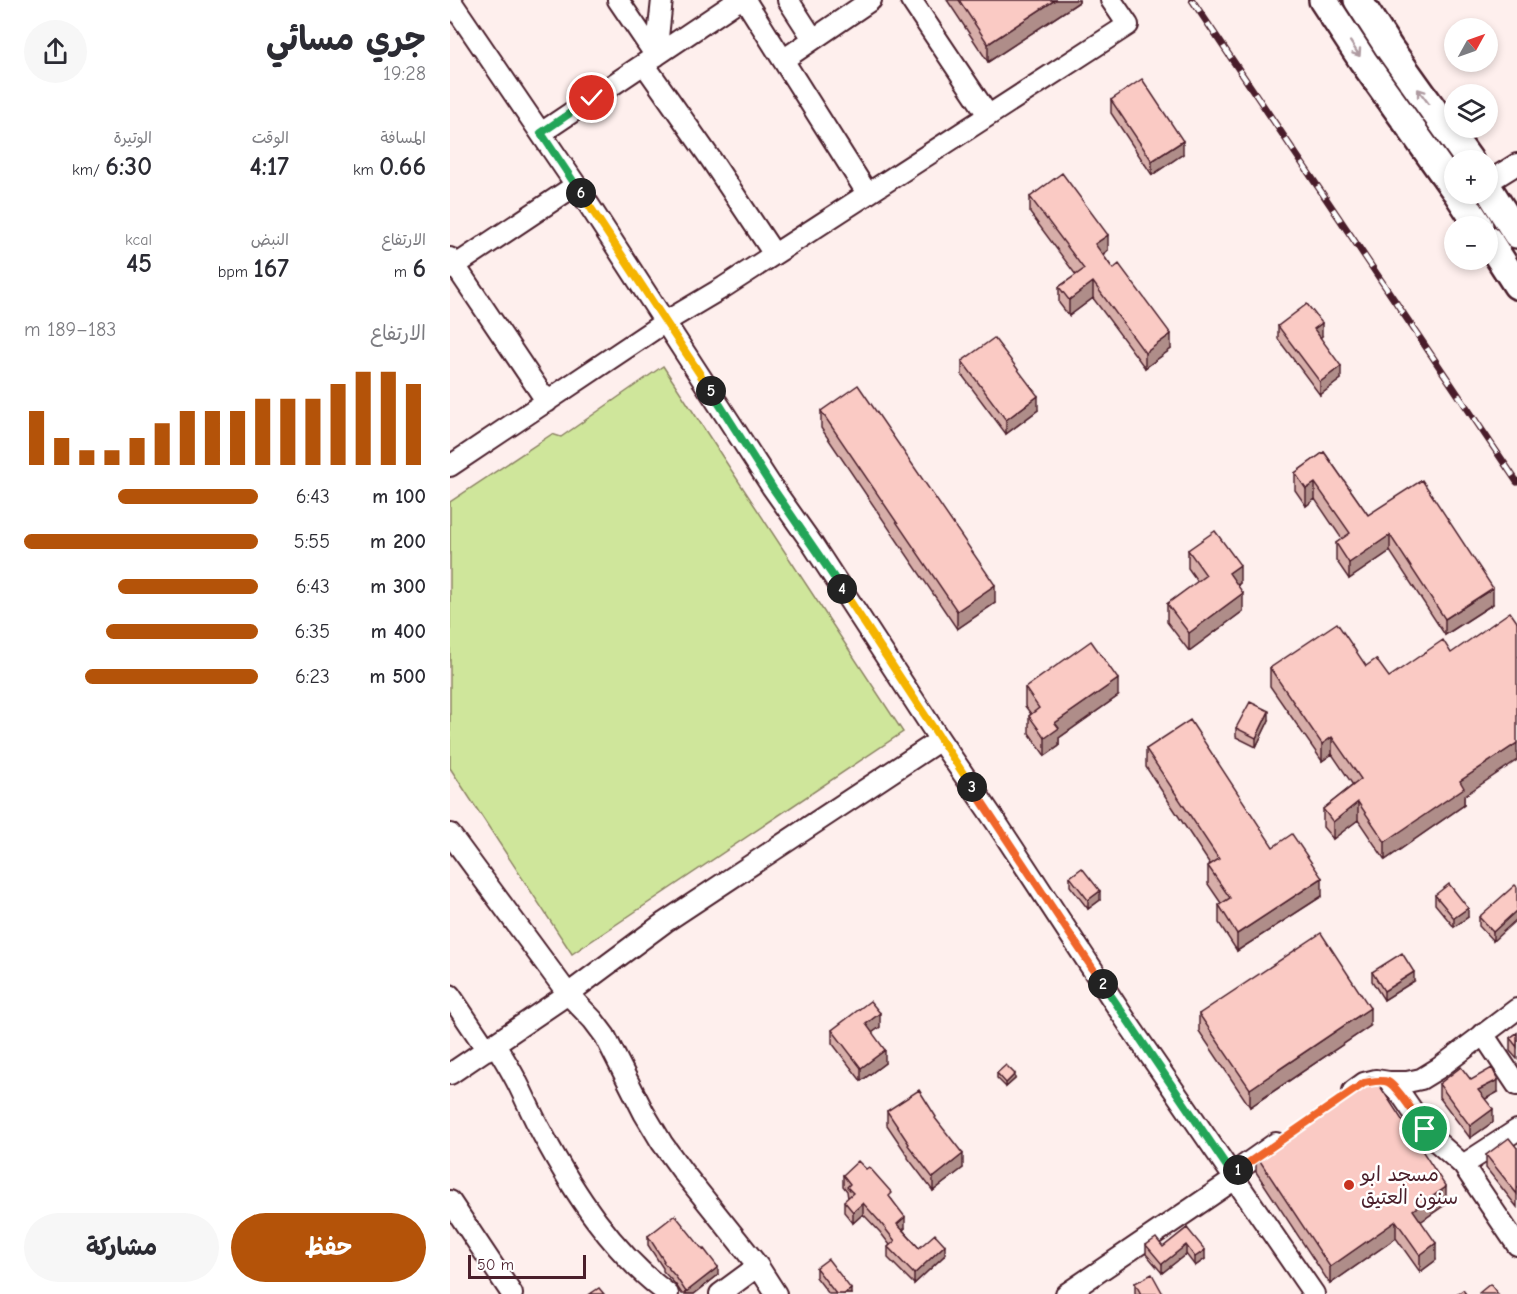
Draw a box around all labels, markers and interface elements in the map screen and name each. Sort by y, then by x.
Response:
north arrow [1444,18,1498,72]
map controls [1444,18,1498,270]
button: share [24,20,87,83]
text: جري مسائي [266,20,426,58]
one-way arrow [1349,40,1361,57]
text: 19:28 [383,62,426,85]
pin [566,72,617,123]
icon: check [575,81,608,114]
button: layers [1444,84,1498,138]
one-way arrow [1417,88,1429,104]
text: الوتيرة [113,129,152,147]
text: الوقت [252,129,289,147]
text: المسافة [380,129,426,147]
button: + [1444,150,1498,204]
text: 6:30 [105,152,152,182]
text: 4:17 [250,152,289,182]
text: 0.66 [379,152,426,182]
text: /km [72,161,105,179]
text: km [353,161,379,179]
pin: 6 [566,178,596,208]
text: 6 [577,184,585,202]
button: − [1444,216,1498,270]
text: kcal [125,231,152,249]
text: النبض [251,231,289,249]
text: الارتفاع [381,231,426,249]
text: 45 [126,249,152,279]
text: 167 [253,254,289,284]
text: 6 [412,254,426,284]
text: bpm [218,263,253,281]
text: m [394,263,412,281]
text: 183–189 m [24,318,116,341]
text: الارتفاع [370,322,426,345]
pin: 5 [696,376,726,406]
text: 5 [707,382,715,400]
text: 6:43 [296,485,330,508]
text: 100 m [372,485,426,508]
text: 5:55 [294,530,330,553]
text: 200 m [370,530,426,553]
pin: 4 [827,574,857,604]
text: 6:43 [296,575,330,598]
text: 300 m [370,575,426,598]
text: 4 [838,580,846,598]
text: 6:35 [295,620,330,643]
text: 400 m [371,620,426,643]
text: 6:23 [295,665,330,688]
text: 500 m [369,665,426,688]
pin: 3 [957,772,987,802]
text: 3 [968,778,976,796]
pin: 2 [1088,969,1118,999]
text: 2 [1099,975,1107,993]
pin [1399,1103,1450,1154]
icon: arrive [1408,1112,1441,1145]
pin: 1 [1223,1155,1253,1185]
text: 1 [1235,1161,1241,1179]
place label: مسجد ابو سنون العتيق [1359,1163,1458,1211]
marker: مسجد ابو سنون العتيق [1342,1178,1356,1192]
button: مشاركة [24,1213,219,1282]
button: حفظ [231,1213,426,1282]
scale bar [468,1252,586,1280]
text: 50 m [477,1256,514,1274]

